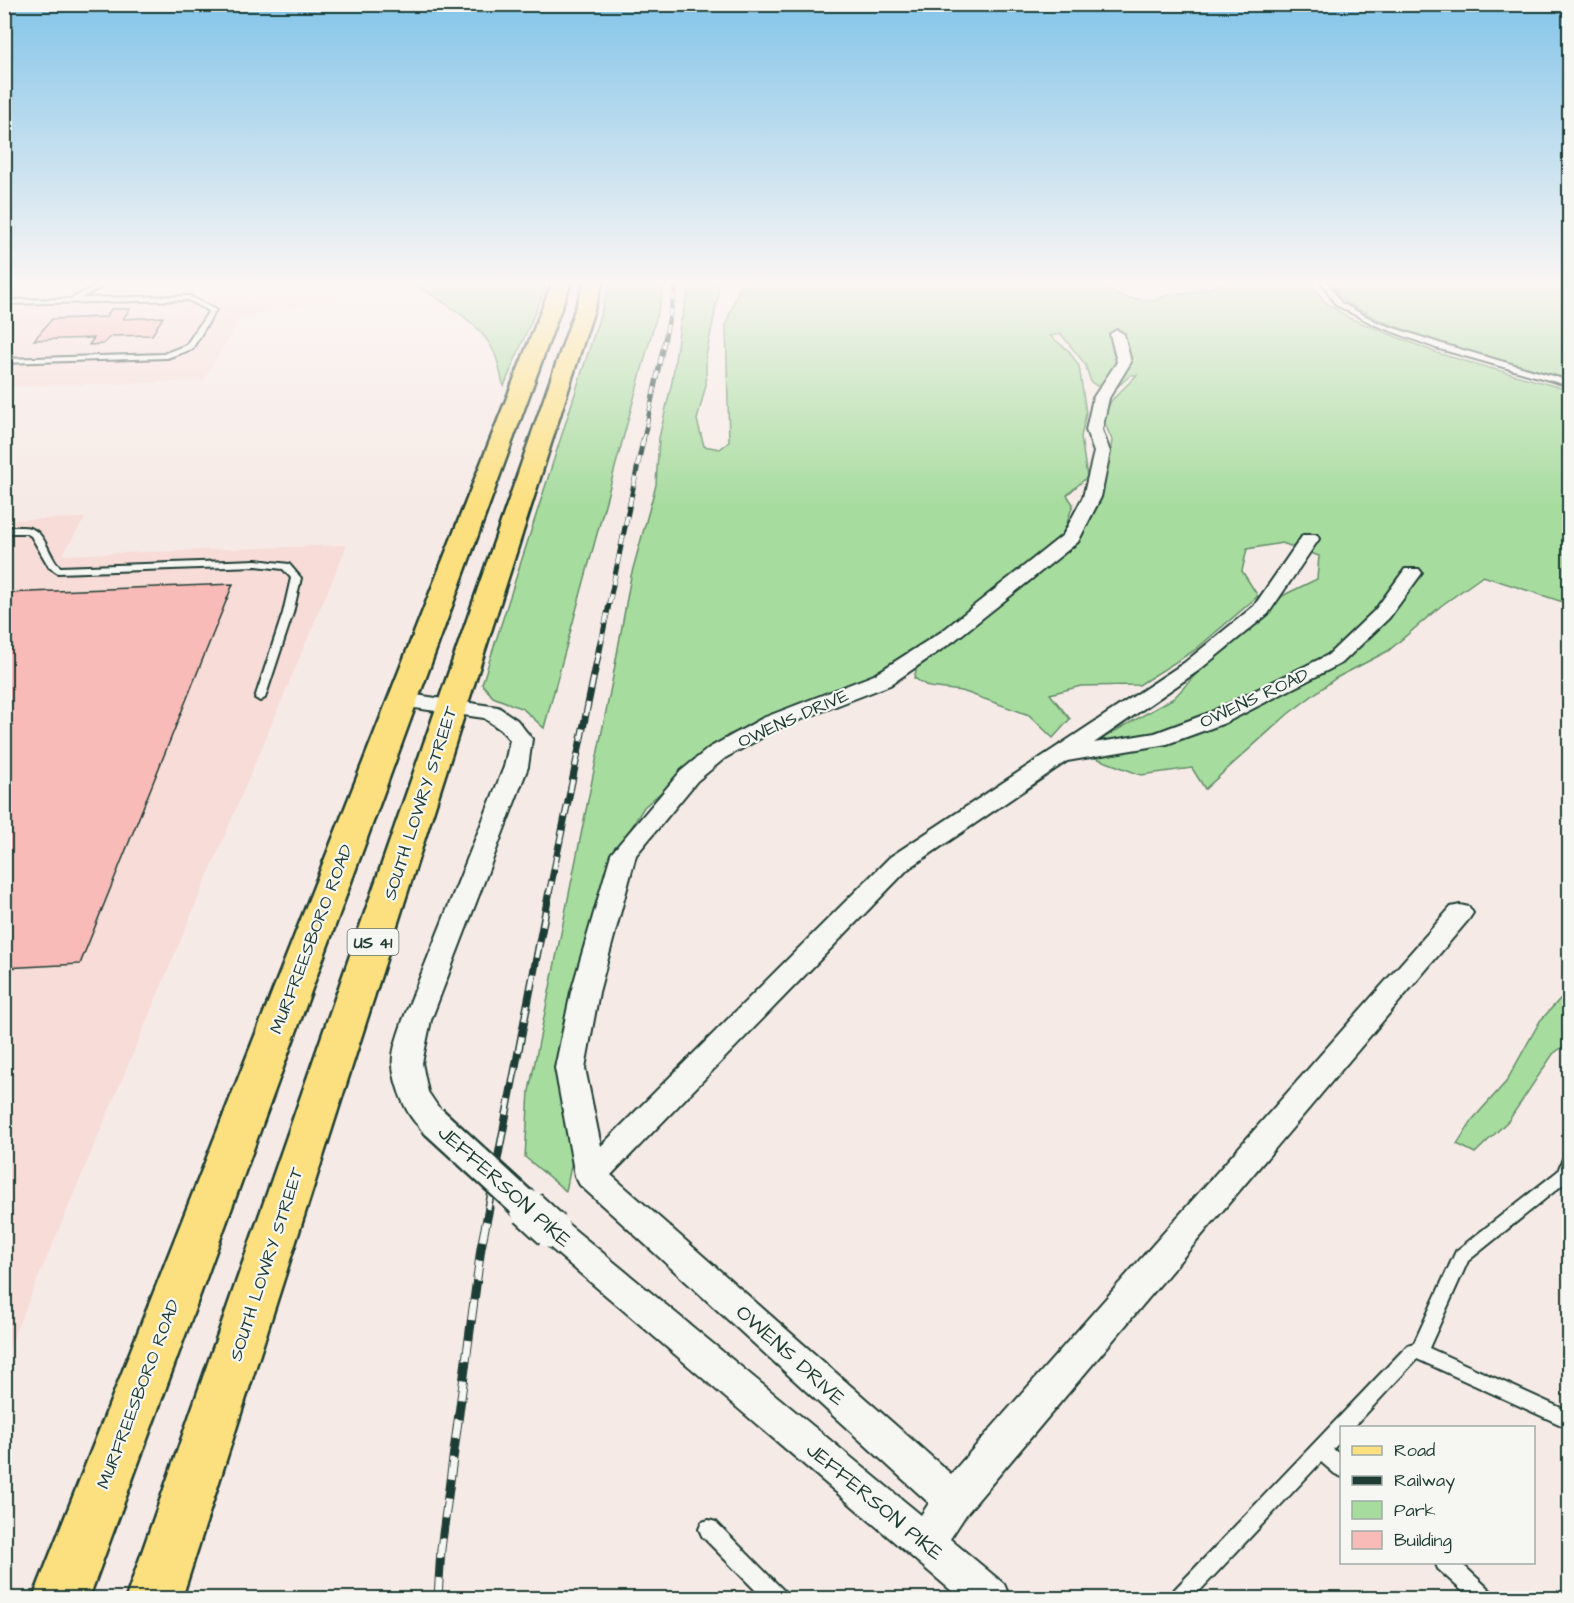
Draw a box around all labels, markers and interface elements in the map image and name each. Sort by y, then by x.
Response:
street label: OWENS ROAD [1196,662,1313,735]
street label: OWENS DRIVE [734,683,853,754]
street label: SOUTH LOWRY STREET [377,702,464,903]
street label: MURFREESBORO ROAD [264,841,359,1038]
road number: US 41 [348,929,398,955]
street label: JEFFERSON PIKE [431,1118,578,1255]
street label: SOUTH LOWRY STREET [223,1163,310,1364]
street label: MURFREESBORO ROAD [91,1296,186,1493]
street label: OWENS DRIVE [729,1298,852,1413]
legend [1340,1426,1535,1564]
street label: JEFFERSON PIKE [800,1435,950,1568]
text: Road [1394,1438,1435,1463]
text: Railway [1394,1468,1455,1494]
text: Park [1394,1498,1436,1523]
text: Building [1394,1528,1452,1554]

